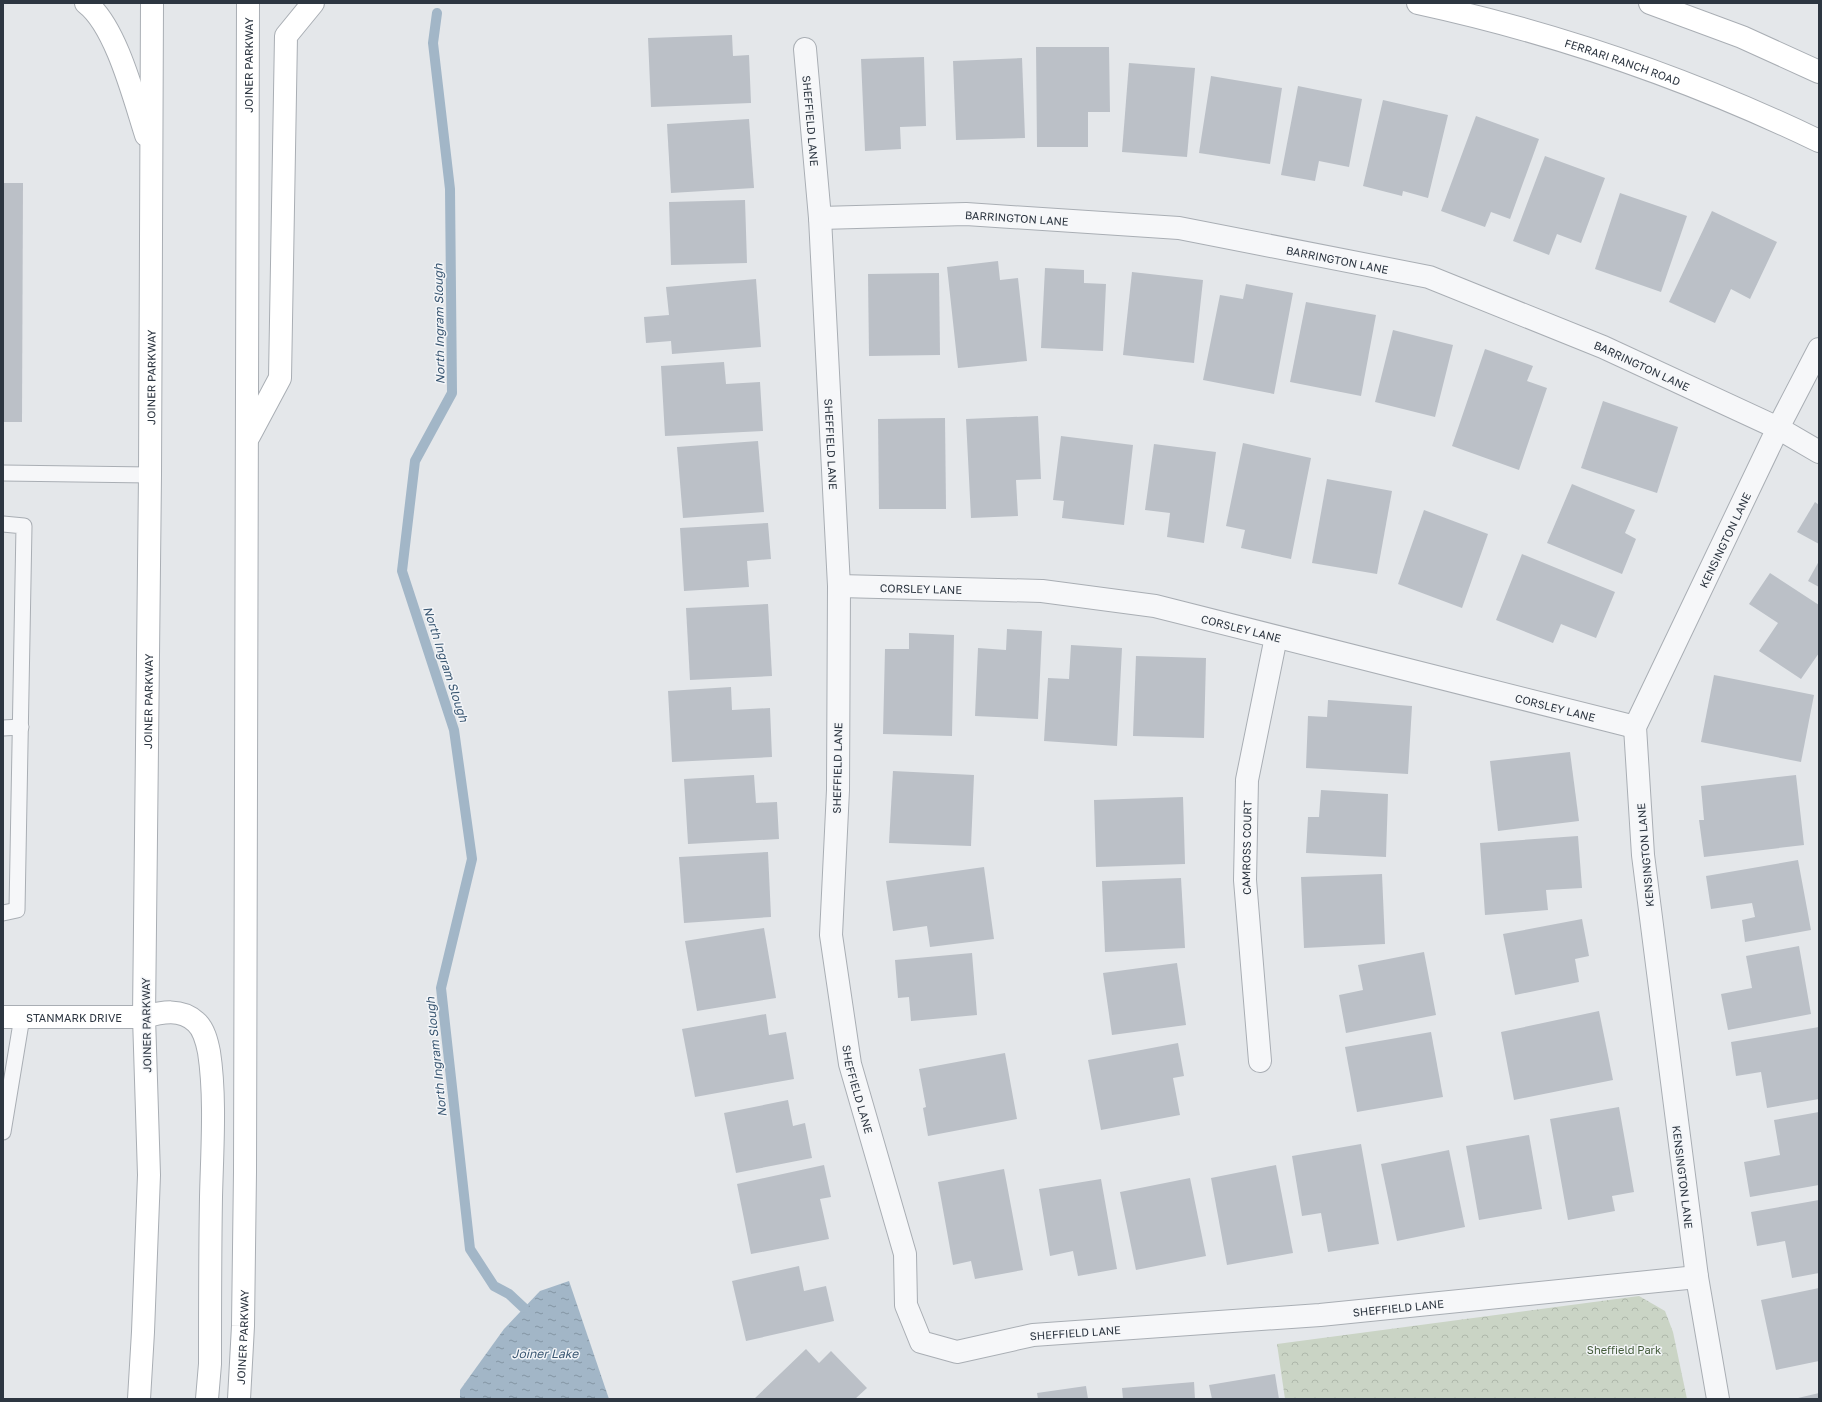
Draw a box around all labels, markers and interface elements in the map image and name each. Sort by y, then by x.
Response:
street label: JOINER PARKWAY [241,18,254,113]
street label: FERRARI RANCH ROAD [1563,35,1683,87]
street label: SHEFFIELD LANE [801,75,822,167]
street label: BARRINGTON LANE [965,207,1069,227]
street label: BARRINGTON LANE [1285,243,1390,275]
water label: North Ingram Slough [430,263,448,384]
street label: JOINER PARKWAY [144,330,157,425]
street label: BARRINGTON LANE [1592,338,1692,393]
street label: SHEFFIELD LANE [823,398,841,490]
street label: KENSINGTON LANE [1696,490,1753,590]
street label: CORSLEY LANE [880,581,962,596]
water label: North Ingram Slough [420,604,472,724]
street label: CORSLEY LANE [1200,611,1283,644]
street label: JOINER PARKWAY [140,654,155,749]
street label: CORSLEY LANE [1514,691,1597,723]
street label: SHEFFIELD LANE [830,722,844,814]
street label: CAMROSS COURT [1238,800,1253,895]
street label: KENSINGTON LANE [1634,802,1656,907]
street label: JOINER PARKWAY [139,977,153,1073]
water label: North Ingram Slough [422,996,450,1118]
street label: STANMARK DRIVE [26,1011,122,1024]
street label: SHEFFIELD LANE [841,1044,876,1135]
street label: KENSINGTON LANE [1670,1125,1696,1230]
street label: JOINER PARKWAY [233,1289,250,1385]
street label: SHEFFIELD LANE [1352,1296,1445,1318]
street label: SHEFFIELD LANE [1029,1322,1121,1342]
park label: Sheffield Park [1587,1343,1661,1356]
water label: Joiner Lake [512,1346,579,1361]

